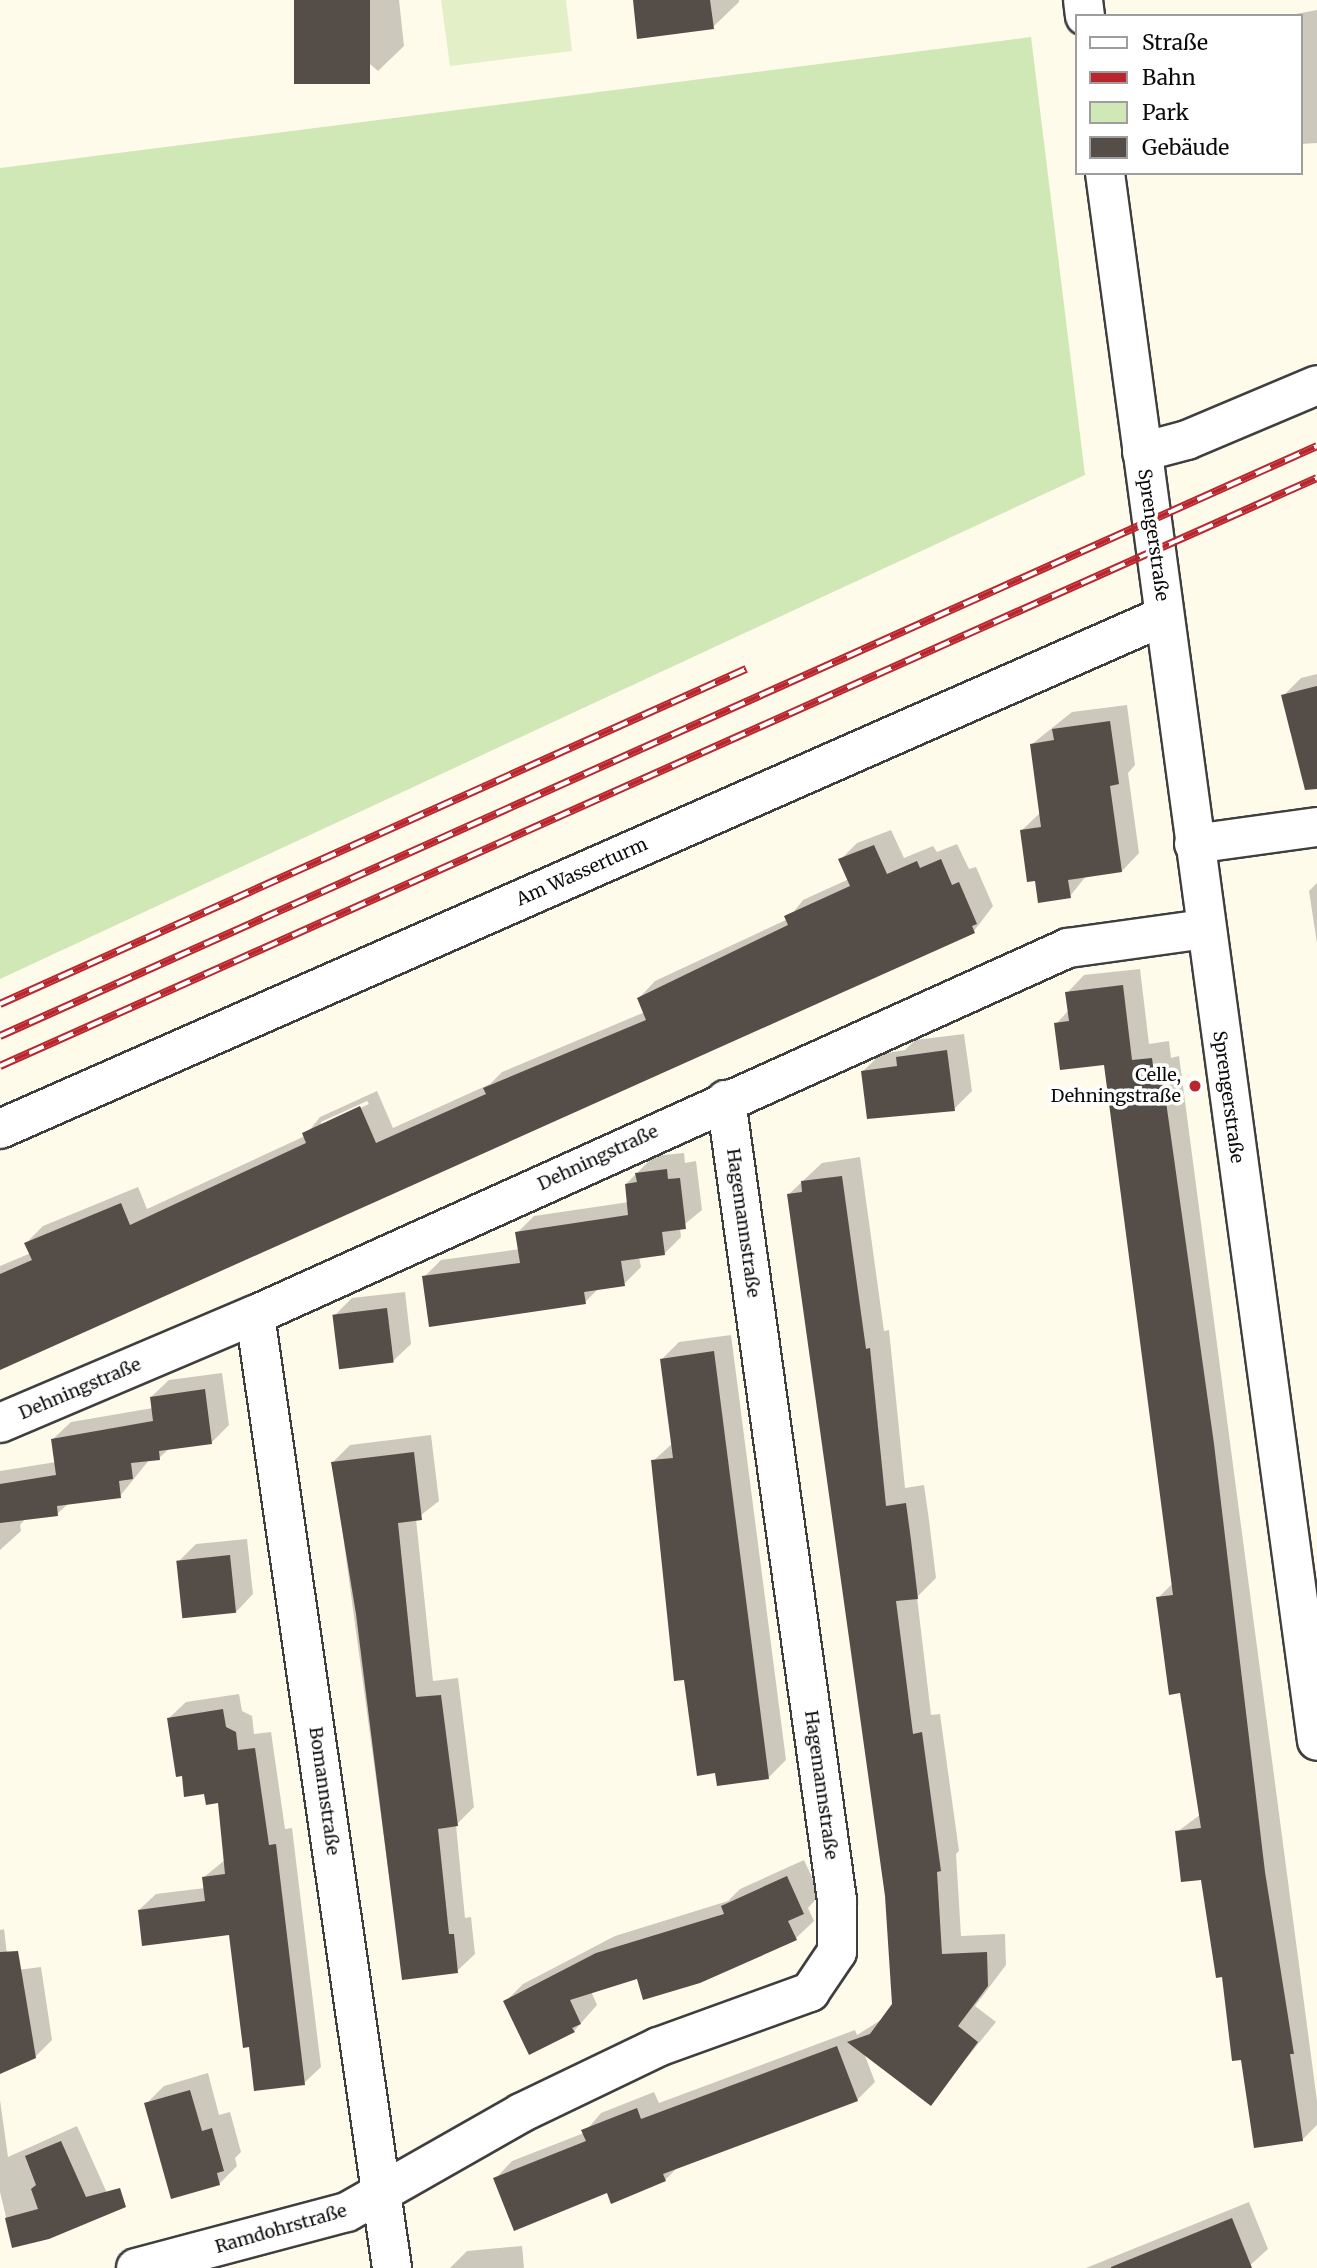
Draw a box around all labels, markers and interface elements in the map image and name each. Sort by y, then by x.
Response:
legend [1076,14,1303,175]
text: Straße [1142,29,1208,56]
text: Bahn [1142,64,1196,91]
text: Park [1142,99,1189,126]
text: Gebäude [1142,134,1229,161]
street label: Sprengerstraße [1133,468,1173,602]
street label: Am Wasserturm [513,833,651,911]
street label: Sprengerstraße [1208,1030,1248,1164]
place label: Celle, Dehningstraße [1051,1065,1181,1108]
marker: Celle, Dehningstraße [1187,1078,1203,1094]
street label: Dehningstraße [534,1121,662,1195]
street label: Hagemannstraße [722,1147,764,1299]
street label: Dehningstraße [16,1354,144,1424]
street label: Hagemannstraße [800,1709,842,1861]
street label: Bomannstraße [304,1725,344,1857]
street label: Ramdohrstraße [213,2200,349,2258]

